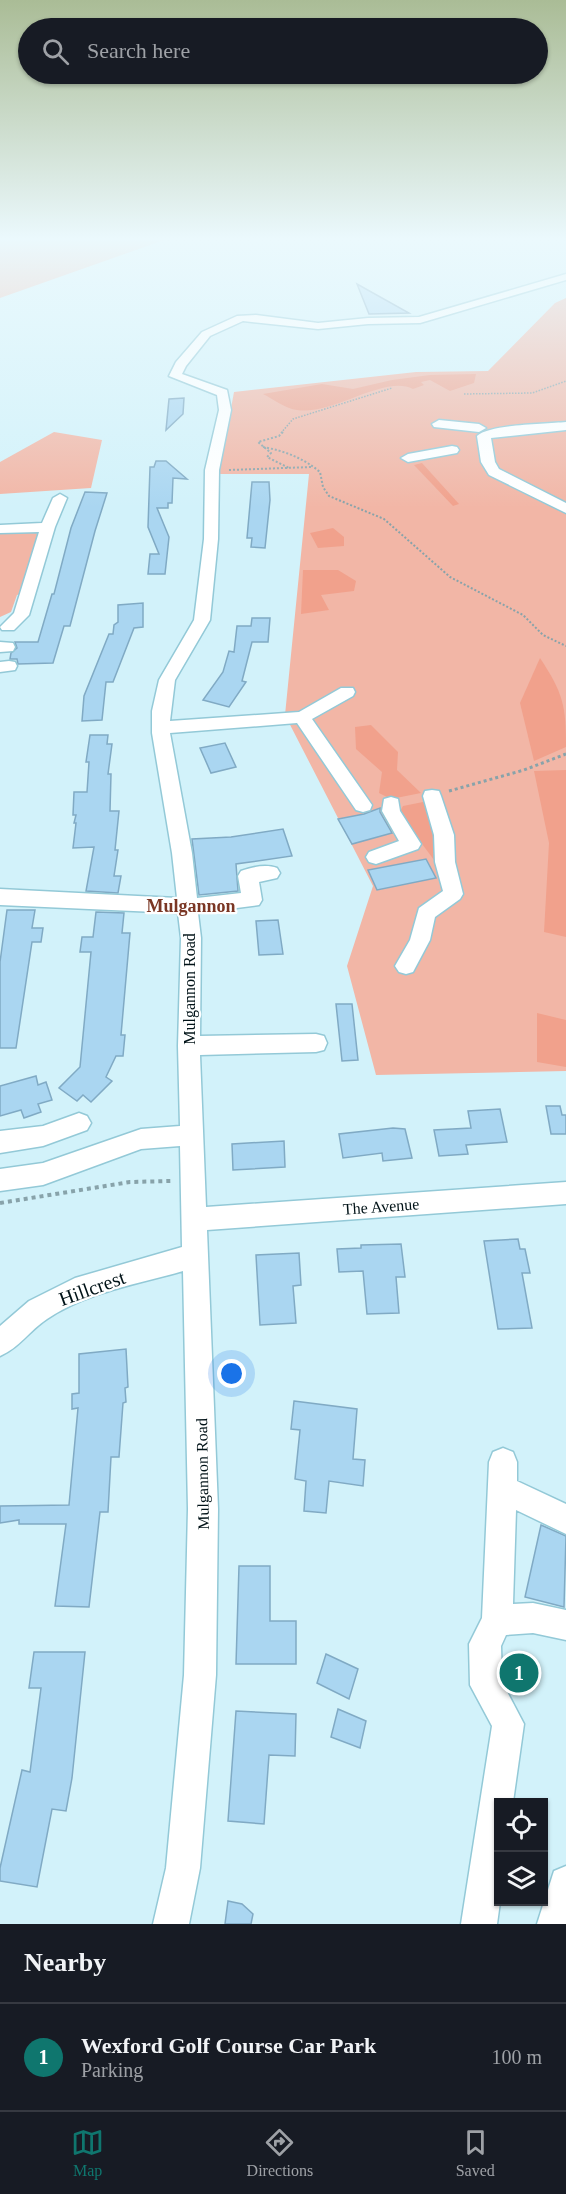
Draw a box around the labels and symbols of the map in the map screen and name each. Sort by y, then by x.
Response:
district label: Mulgannon [146,896,236,916]
street label: Mulgannon Road [181,933,199,1045]
street label: The Avenue [342,1195,420,1218]
street label: Hillcrest [56,1266,129,1310]
your location [217,1359,246,1388]
street label: Mulgannon Road [193,1418,213,1530]
pin: 1 [500,1650,538,1696]

